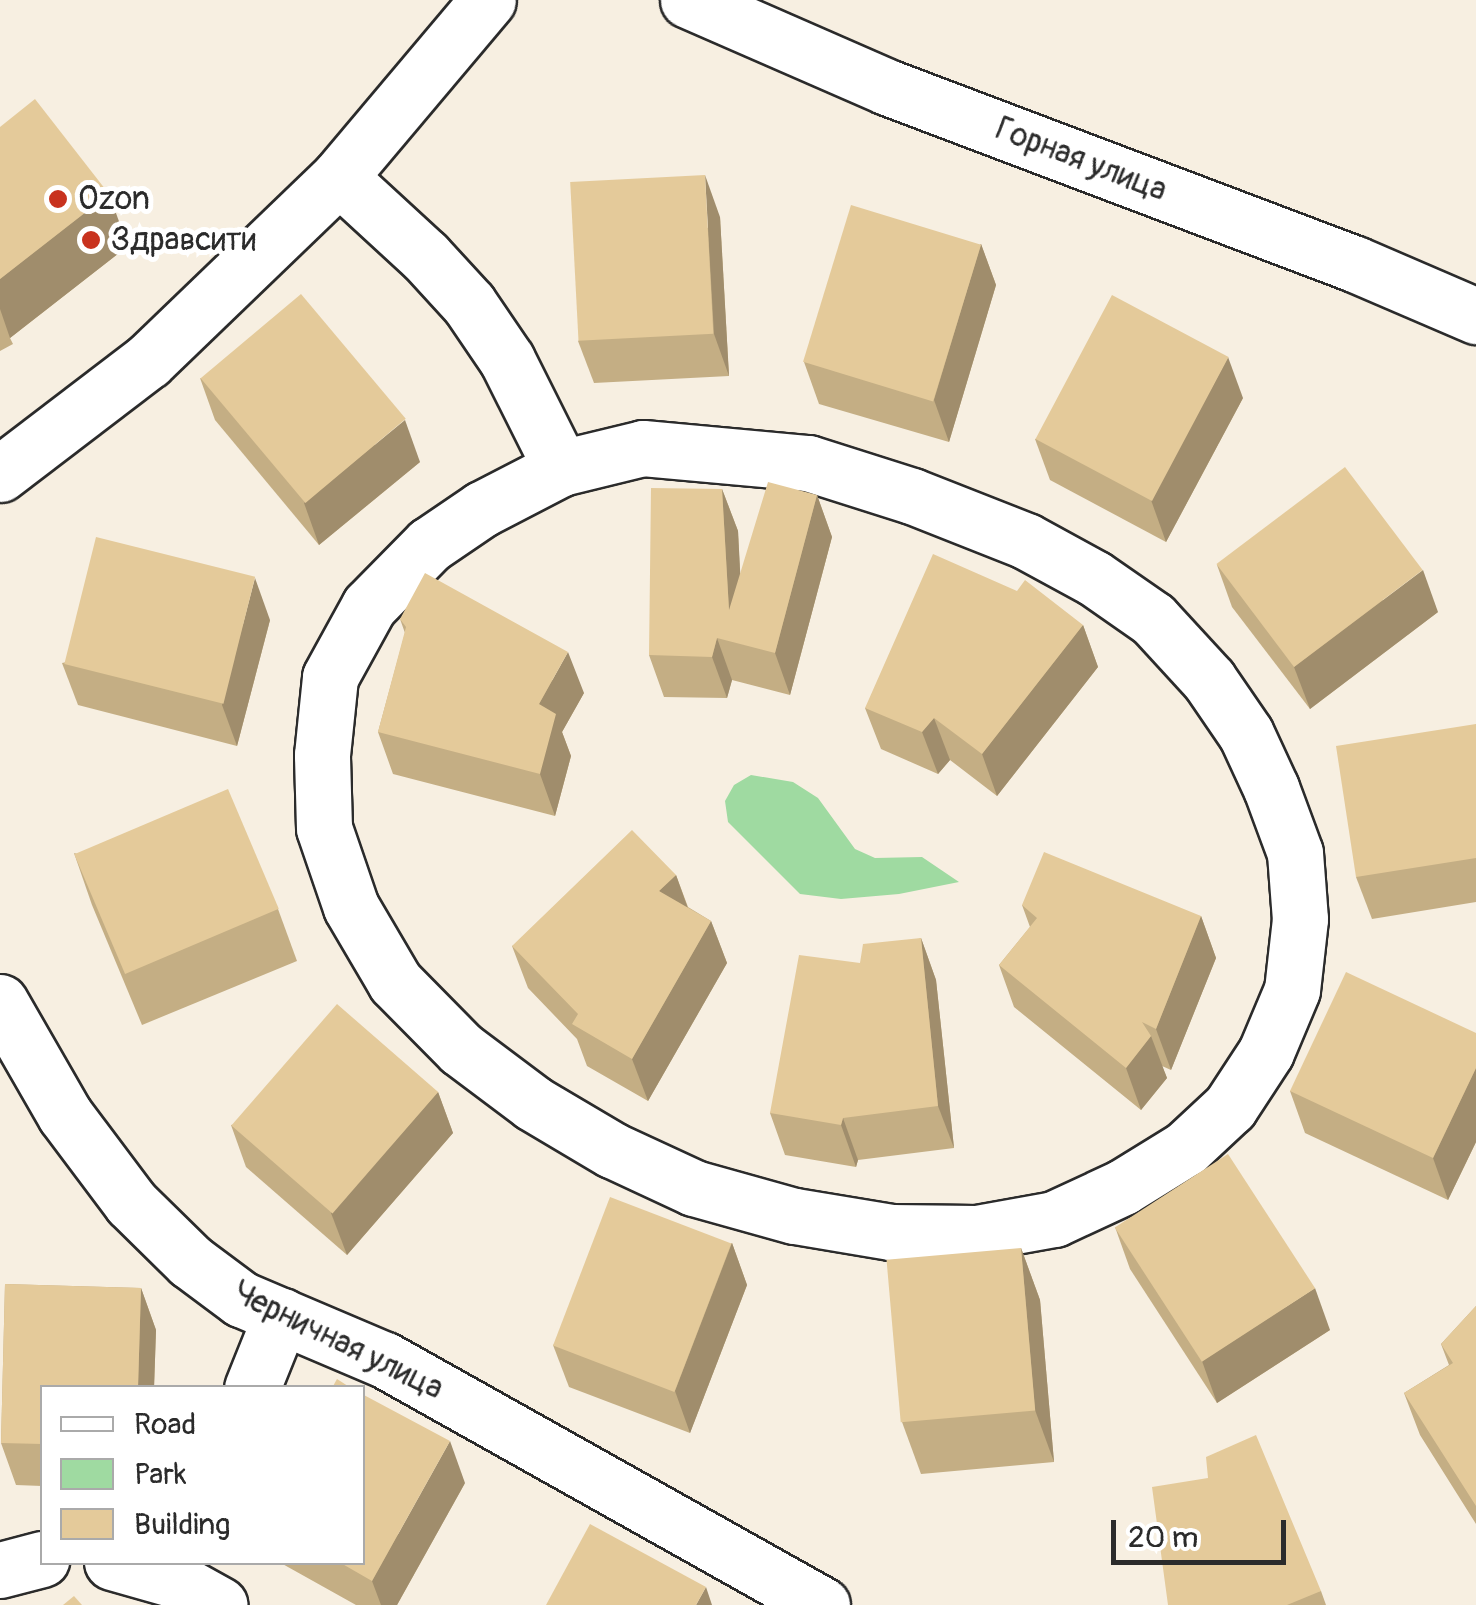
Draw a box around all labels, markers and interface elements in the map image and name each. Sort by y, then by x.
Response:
street label: Горная улица [990,110,1172,210]
place label: Ozon [78,180,150,218]
marker: Ozon [47,188,69,210]
place label: Здравсити [111,221,256,259]
marker: Здравсити [80,229,102,251]
street label: Черничная улица [227,1274,449,1408]
legend [40,1385,365,1565]
text: Road [134,1406,196,1443]
text: Park [134,1456,187,1493]
scale bar [1116,1500,1291,1562]
text: Building [134,1506,230,1543]
text: 20 m [1128,1519,1198,1556]

